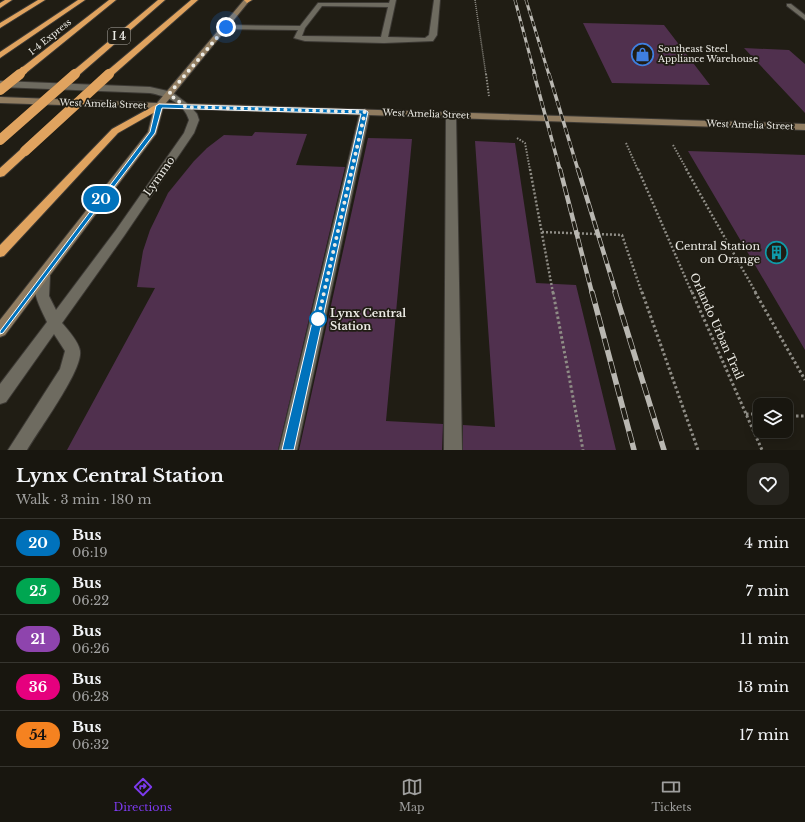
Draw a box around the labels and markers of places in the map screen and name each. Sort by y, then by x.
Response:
shop icon: Southeast Steel Appliance Warehouse [629,41,655,67]
place label: Southeast Steel Appliance Warehouse [657,43,758,64]
place label: Central Station on Orange [675,239,760,266]
building icon: Central Station on Orange [763,239,789,265]
place label: Lynx Central Station [330,306,406,333]
marker: Lynx Central Station [309,310,327,328]

